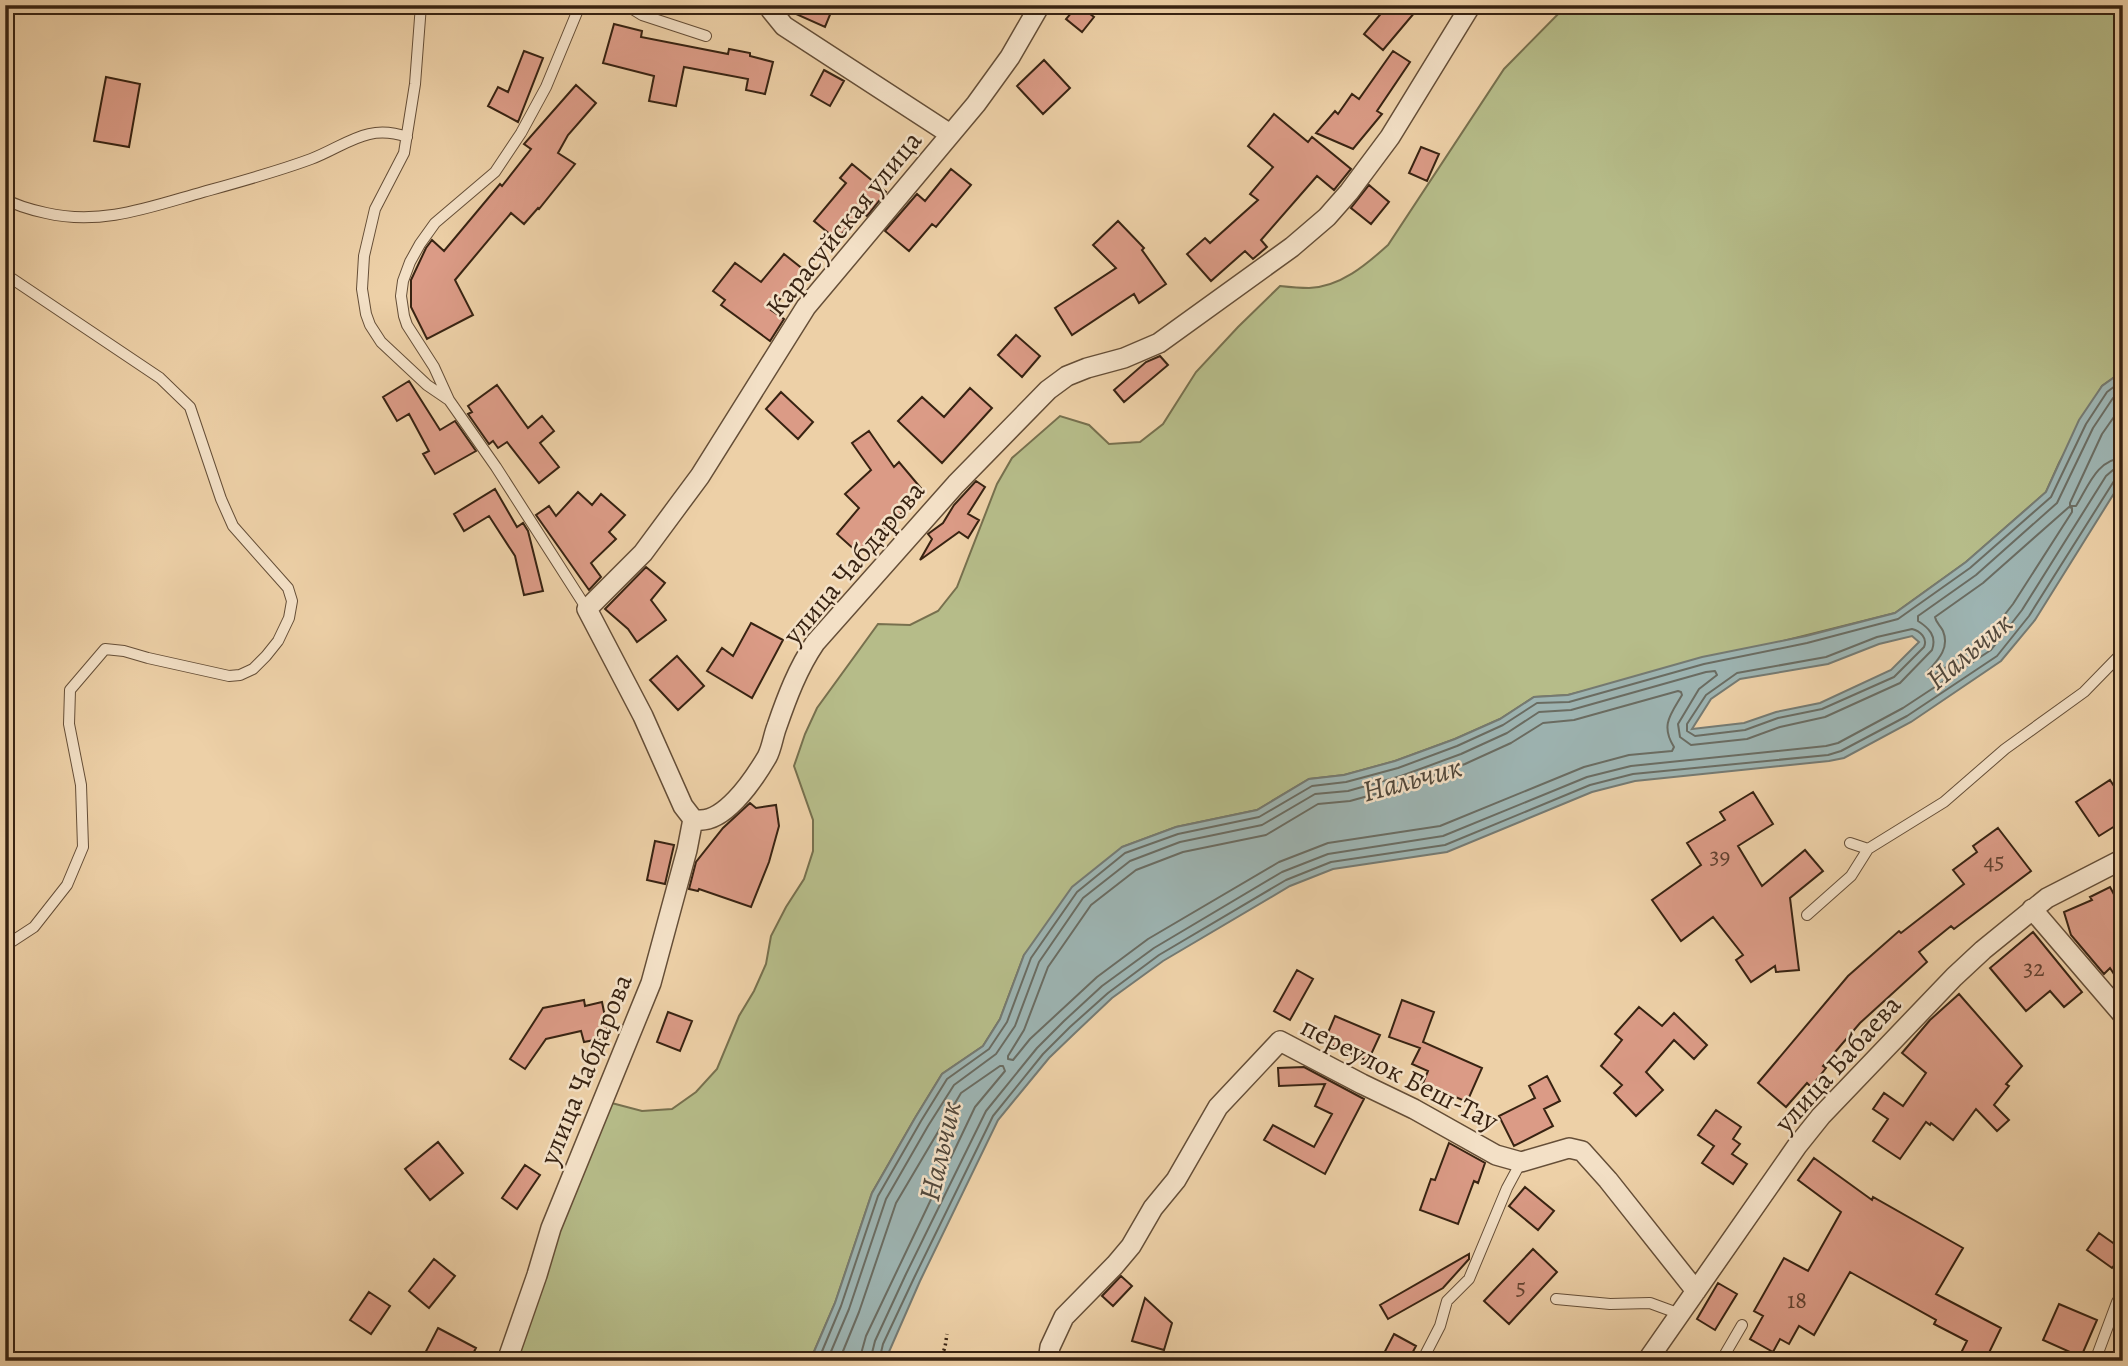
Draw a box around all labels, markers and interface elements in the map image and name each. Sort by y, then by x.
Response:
street label: Карасуйская улица [757,123,931,325]
street label: улица Чабдарова [773,473,933,653]
water label: Нальчик [1917,603,2021,699]
water label: Нальчик [1358,747,1466,811]
house number: 39 [1710,840,1730,872]
house number: 45 [1983,845,2005,877]
house number: 32 [2023,952,2045,984]
street label: улица Чабдарова [530,968,642,1171]
street label: улица Бабаева [1765,987,1910,1141]
street label: переулок Беш-Тау [1294,1008,1505,1140]
water label: Нальчик [909,1097,971,1205]
house number: 5 [1516,1271,1526,1303]
house number: 18 [1787,1284,1807,1316]

